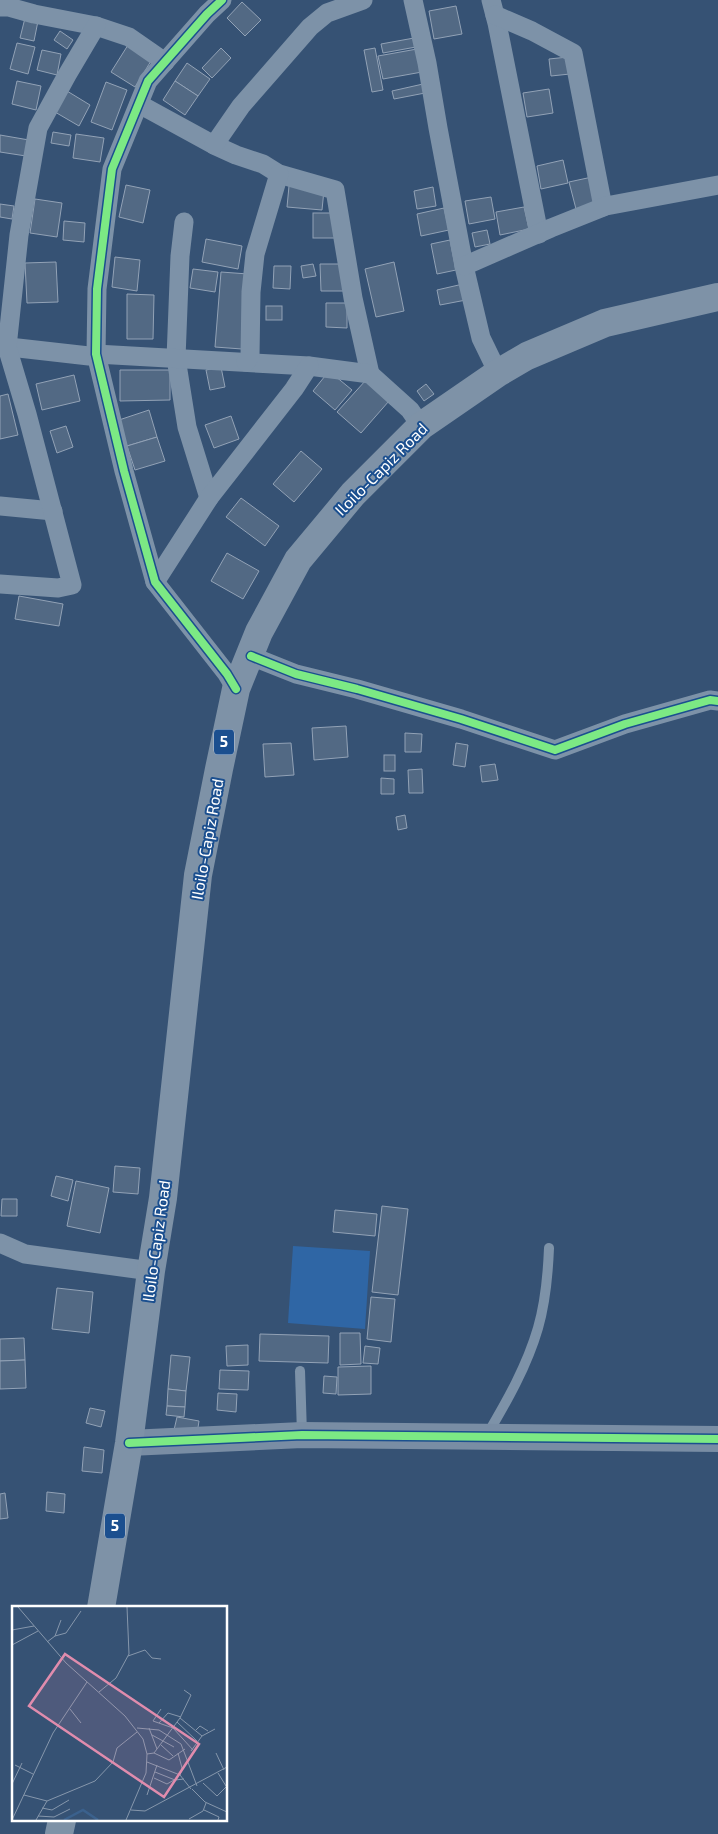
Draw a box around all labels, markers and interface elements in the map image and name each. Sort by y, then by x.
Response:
street label: Iloilo-Capiz Road [331,419,431,519]
road number: 5 [214,730,234,754]
street label: Iloilo-Capiz Road [186,777,227,901]
street label: Iloilo-Capiz Road [138,1179,173,1303]
road number: 5 [105,1514,125,1538]
inset map [12,1606,228,1822]

